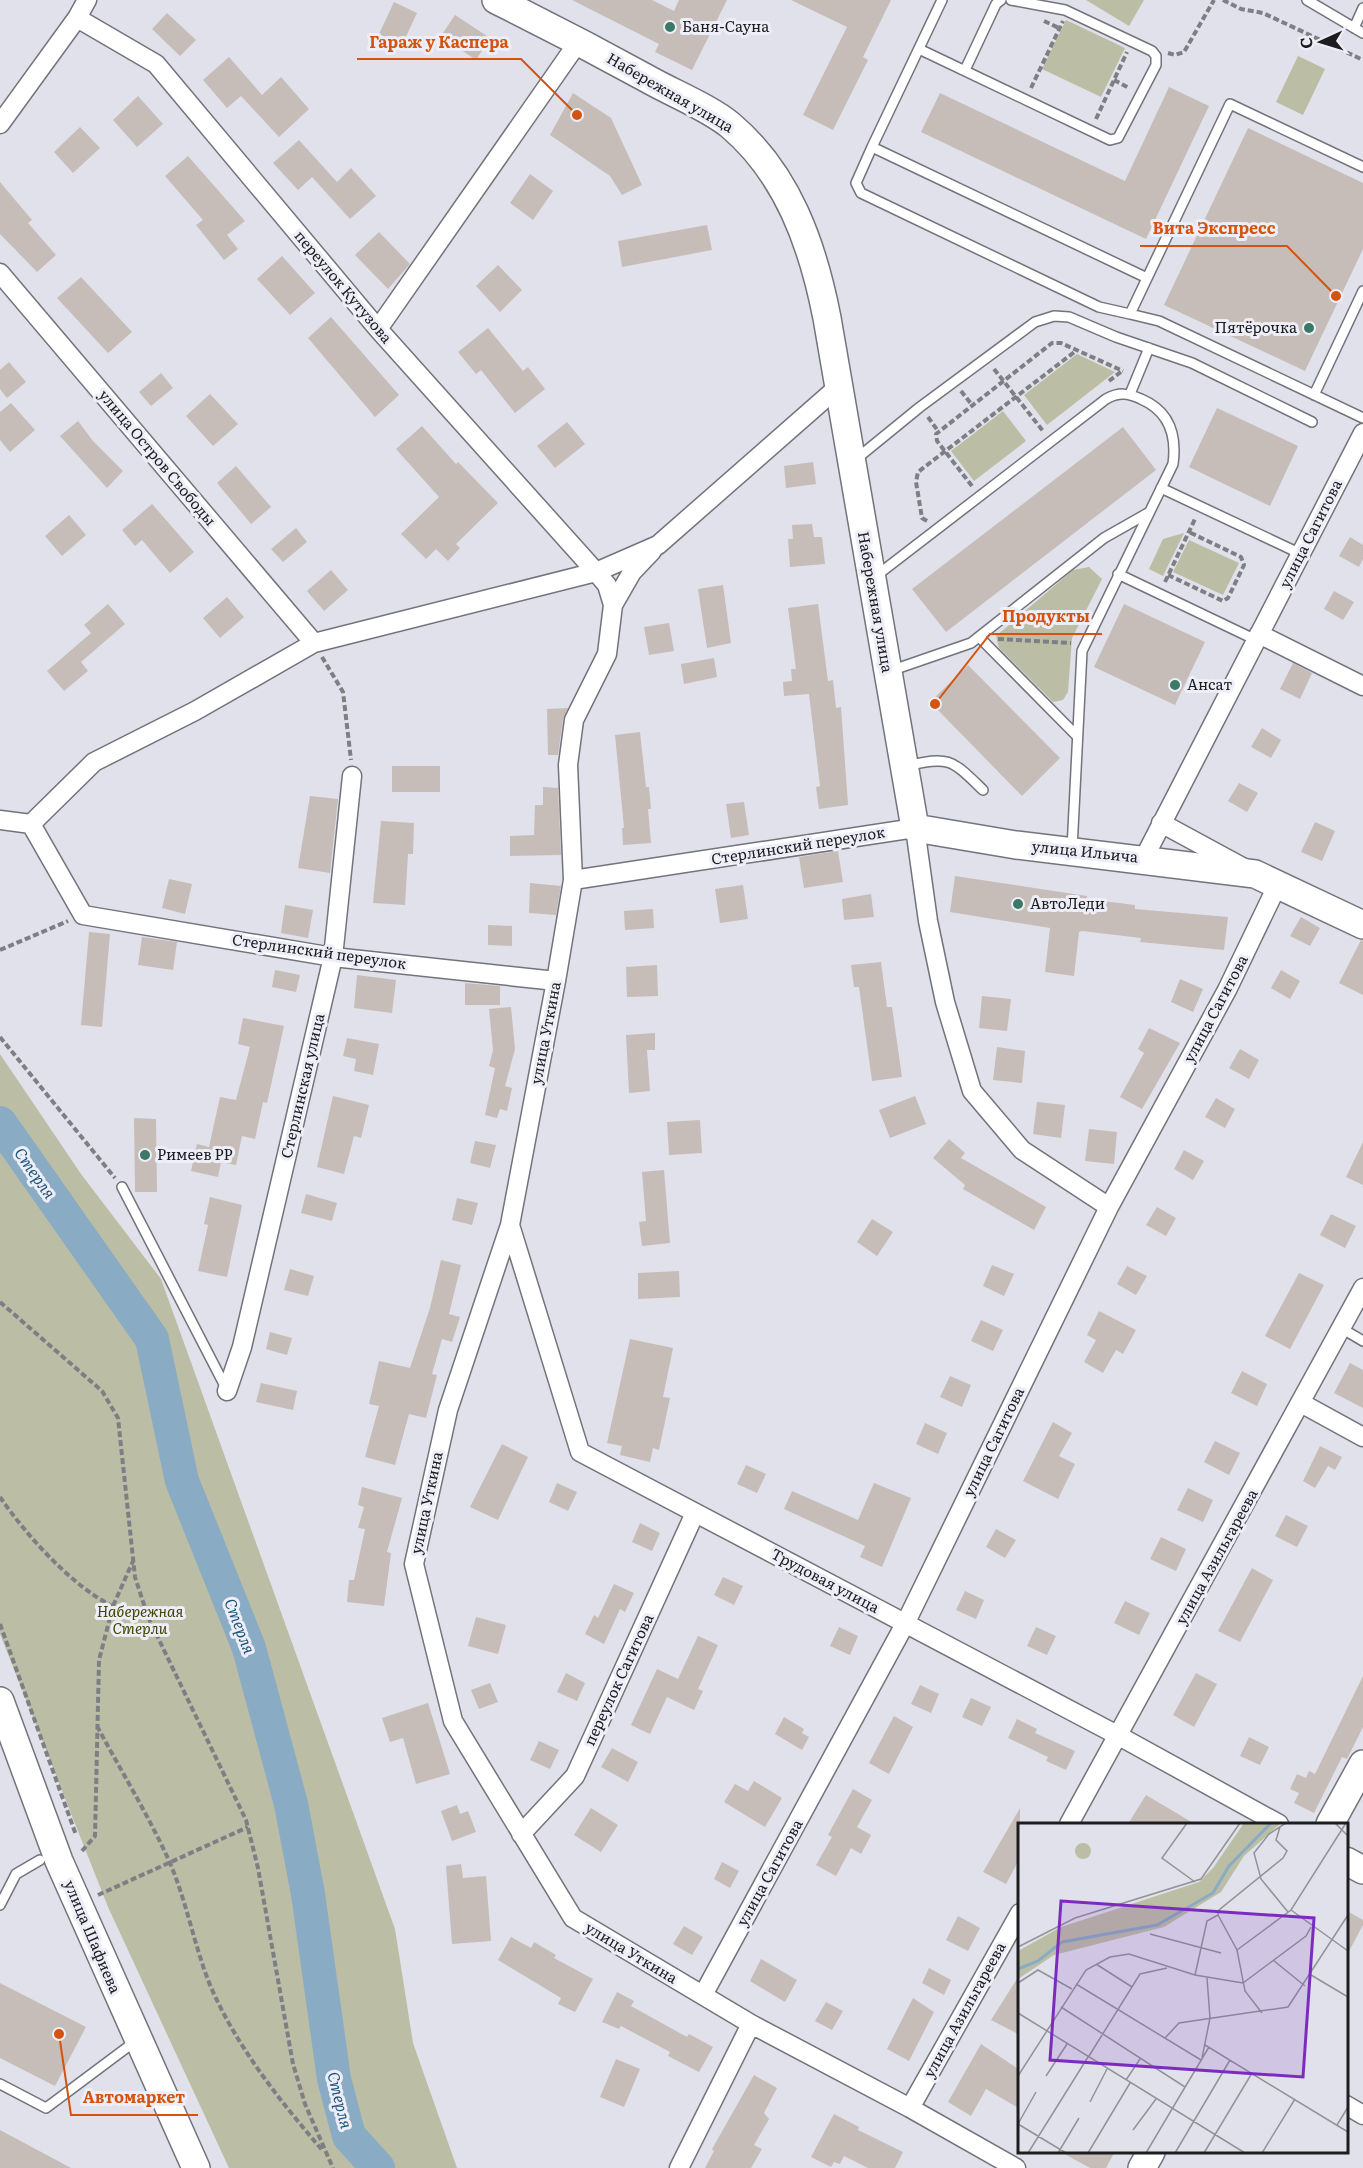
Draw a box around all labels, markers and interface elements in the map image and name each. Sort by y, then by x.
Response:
north arrow [1291,12,1351,72]
place label: Баня-Сауна [682,14,770,37]
marker: Баня-Сауна [663,20,677,34]
callout: Гараж у Каспера [357,25,521,59]
text: Гараж у Каспера [369,29,509,53]
text: С [1293,37,1317,50]
street label: Набережная улица [603,46,739,138]
callout: Вита Экспресс [1140,212,1287,246]
text: Вита Экспресс [1153,215,1276,239]
street label: переулок Кутузова [290,224,399,348]
place label: Пятёрочка [1214,315,1298,338]
marker: Пятёрочка [1302,321,1316,335]
street label: улица Остров Свободы [94,384,222,530]
street label: улица Сагитова [1272,474,1347,592]
street label: Набережная улица [853,529,900,675]
callout: Продукты [990,600,1102,634]
text: Продукты [1002,603,1090,627]
place label: Ансат [1187,672,1232,695]
marker: Ансат [1168,678,1182,692]
street label: Стерлинский переулок [709,819,886,870]
street label: улица Ильича [1031,833,1140,868]
place label: АвтоЛеди [1030,891,1105,914]
marker: АвтоЛеди [1011,897,1025,911]
street label: Стерлинский переулок [231,927,408,974]
street label: улица Сагитова [1177,949,1253,1066]
street label: улица Уткина [523,978,566,1086]
street label: Стерлинская улица [274,1010,330,1160]
water label: Стерля [9,1142,63,1204]
place label: Римеев РР [157,1142,233,1165]
marker: Римеев РР [138,1148,152,1162]
street label: улица Сагитова [956,1382,1030,1500]
street label: улица Уткина [403,1448,448,1556]
street label: улица Азильгареева [1169,1483,1263,1628]
street label: Трудовая улица [767,1541,885,1618]
water label: Стерля [219,1594,263,1658]
park label: Набережная Стерли [97,1599,184,1639]
street label: переулок Сагитова [577,1609,659,1749]
street label: улица Сагитова [730,1814,808,1930]
inset map [1018,1823,1348,2153]
street label: улица Шафиева [59,1876,128,1998]
street label: улица Уткина [581,1915,683,1989]
street label: улица Азильгареева [917,1936,1011,2081]
water label: Стерля [322,2069,360,2131]
callout: Автомаркет [71,2081,198,2115]
text: Автомаркет [83,2084,185,2108]

